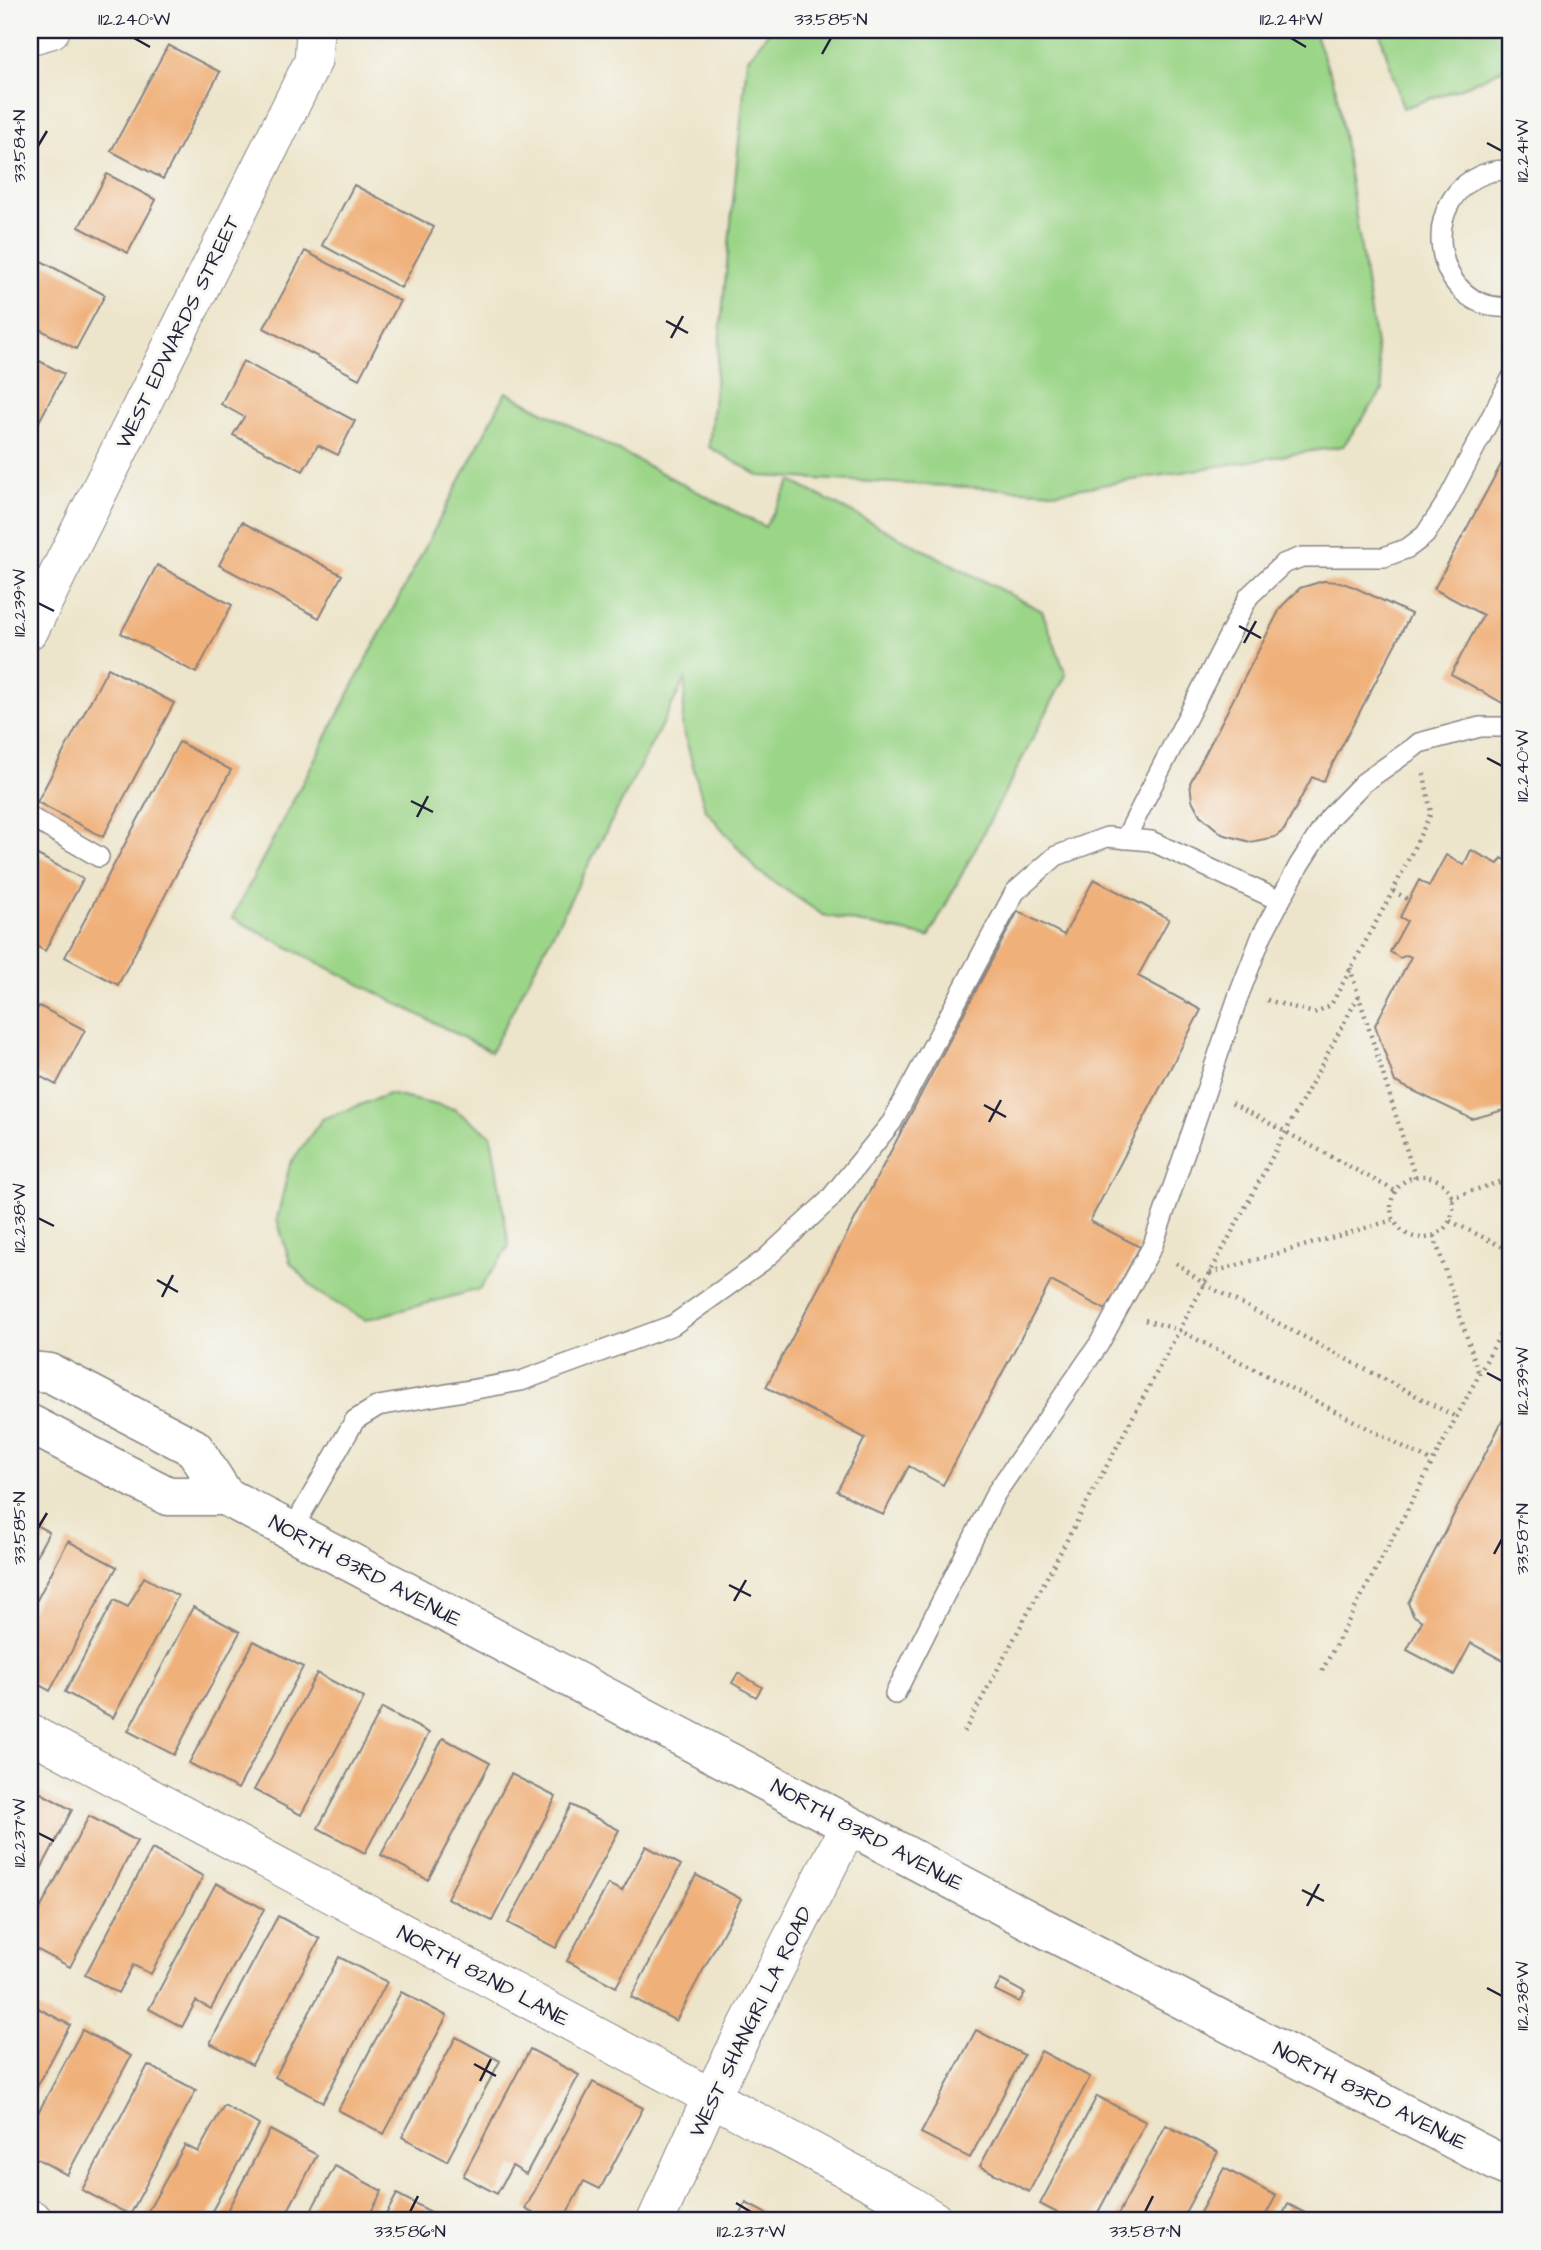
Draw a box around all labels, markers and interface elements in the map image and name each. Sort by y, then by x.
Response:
text: 112.240°W [98,7,170,32]
text: 33.585°N [794,7,868,32]
text: 112.241°W [1259,7,1323,32]
text: 33.584°N [7,110,32,182]
text: 112.241°W [1510,119,1535,183]
street label: WEST EDWARDS STREET [109,210,248,454]
text: 112.239°W [7,569,32,637]
text: 112.240°W [1510,730,1535,802]
text: 112.238°W [7,1183,32,1253]
text: 112.239°W [1510,1347,1535,1415]
text: 33.585°N [7,1491,32,1565]
text: 33.587°N [1510,1503,1535,1575]
street label: NORTH 83RD AVENUE [264,1508,467,1634]
street label: NORTH 83RD AVENUE [766,1772,969,1898]
text: 112.237°W [7,1799,32,1867]
street label: WEST SHANGRI LA ROAD [682,1901,820,2142]
street label: NORTH 82ND LANE [392,1918,575,2034]
text: 112.238°W [1510,1961,1535,2031]
street label: NORTH 83RD AVENUE [1268,2034,1472,2158]
text: 33.586°N [374,2219,446,2244]
text: 112.237°W [717,2219,785,2244]
text: 33.587°N [1109,2219,1181,2244]

